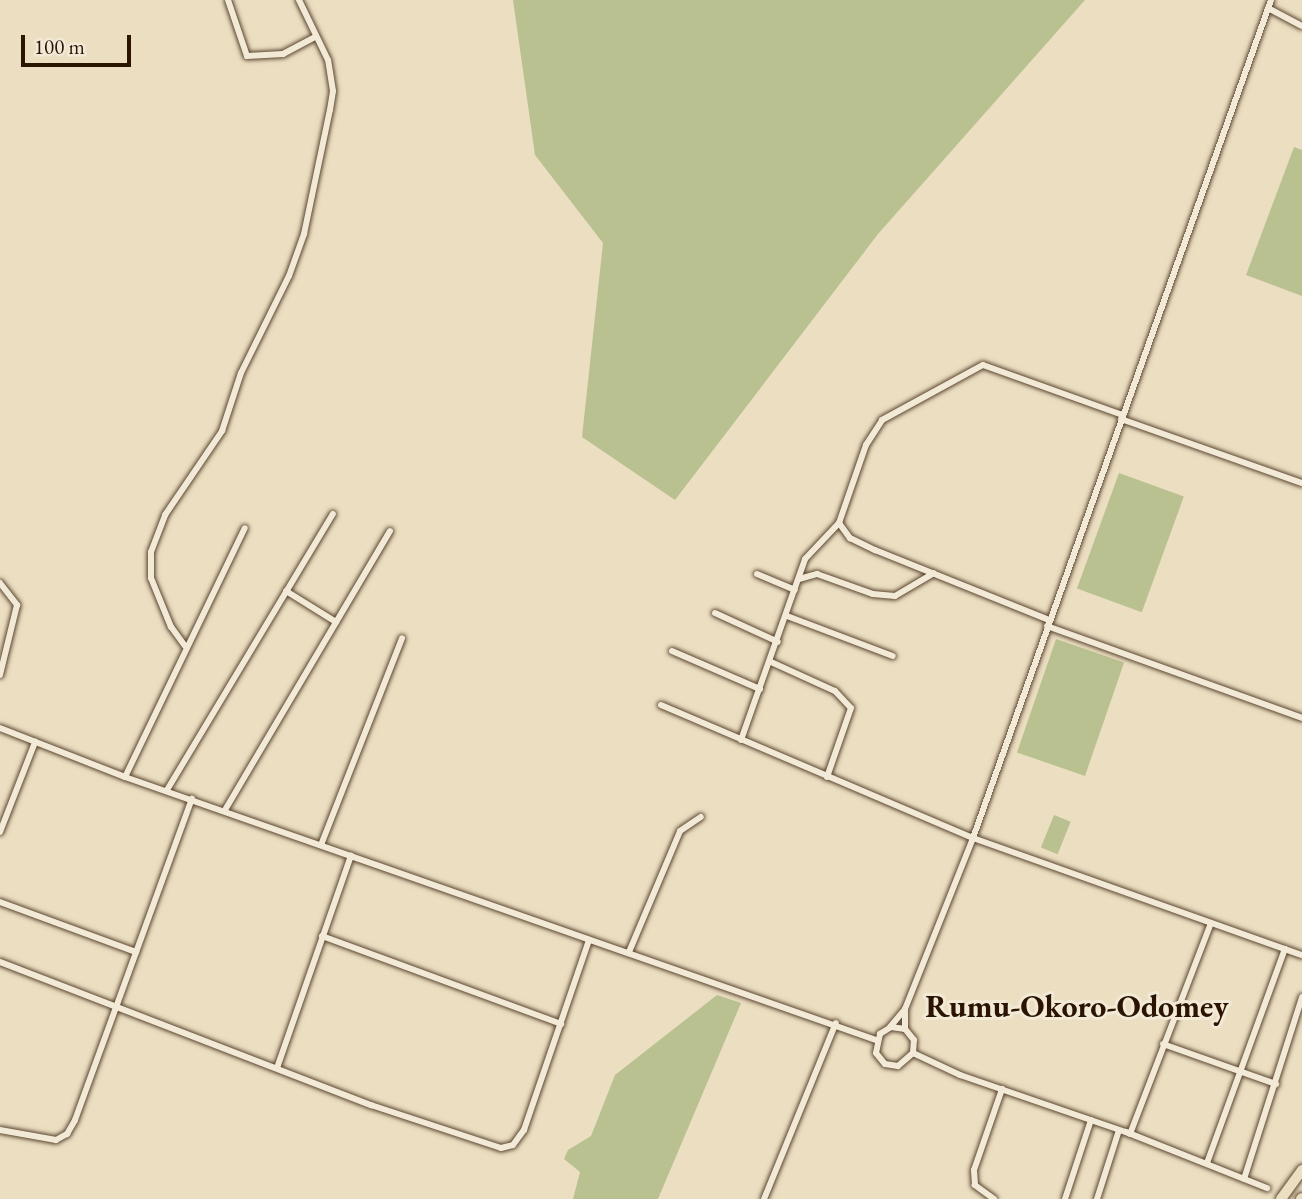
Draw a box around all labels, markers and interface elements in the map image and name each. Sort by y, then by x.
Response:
scale bar [24,21,135,65]
text: 100 m [34,33,85,60]
district label: Rumu-Okoro-Odomey [925,987,1229,1025]

